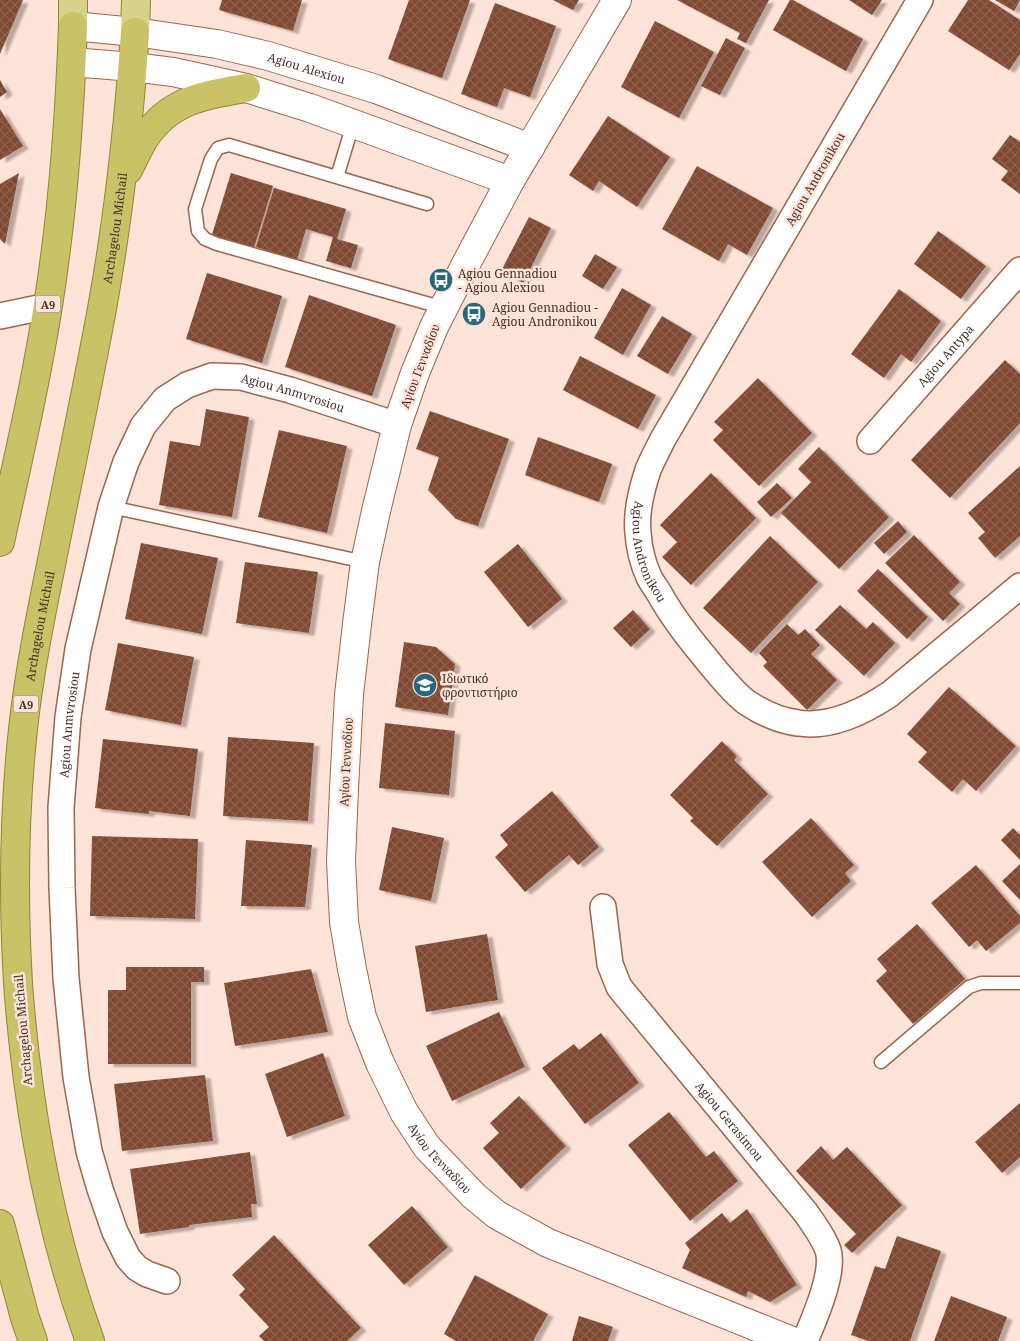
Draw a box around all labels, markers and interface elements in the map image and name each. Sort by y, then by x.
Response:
street label: Agiou Alexiou [266,48,348,88]
street label: Agiou Andronikou [781,129,849,229]
street label: Archagelou Michail [98,171,131,285]
place label: Agiou Gennadiou - Agiou Alexiou [458,265,558,296]
bus stop icon: Agiou Gennadiou - Agiou Alexiou [428,267,454,293]
road number: A9 [36,296,60,312]
place label: Agiou Gennadiou - Agiou Andronikou [492,299,598,330]
bus stop icon: Agiou Gennadiou - Agiou Andronikou [461,301,487,327]
street label: Agiou Antypa [913,320,977,390]
street label: Αγίου Γενναδίου [396,321,444,411]
street label: Agiou Anmvrosiou [239,369,347,416]
street label: Agiou Andronikou [629,500,671,605]
street label: Archagelou Michail [21,569,58,682]
street label: Agiou Anmvrosiou [55,670,83,779]
place label: Ιδιωτικό φροντιστήριο [442,670,518,701]
school or university icon: Ιδιωτικό φροντιστήριο [412,672,438,698]
road number: A9 [14,696,38,712]
street label: Αγίου Γενναδίου [335,717,357,807]
street label: Archagelou Michail [10,973,36,1086]
street label: Agiou Gerasimou [692,1078,768,1165]
street label: Αγίου Γενναδίου [405,1119,476,1197]

